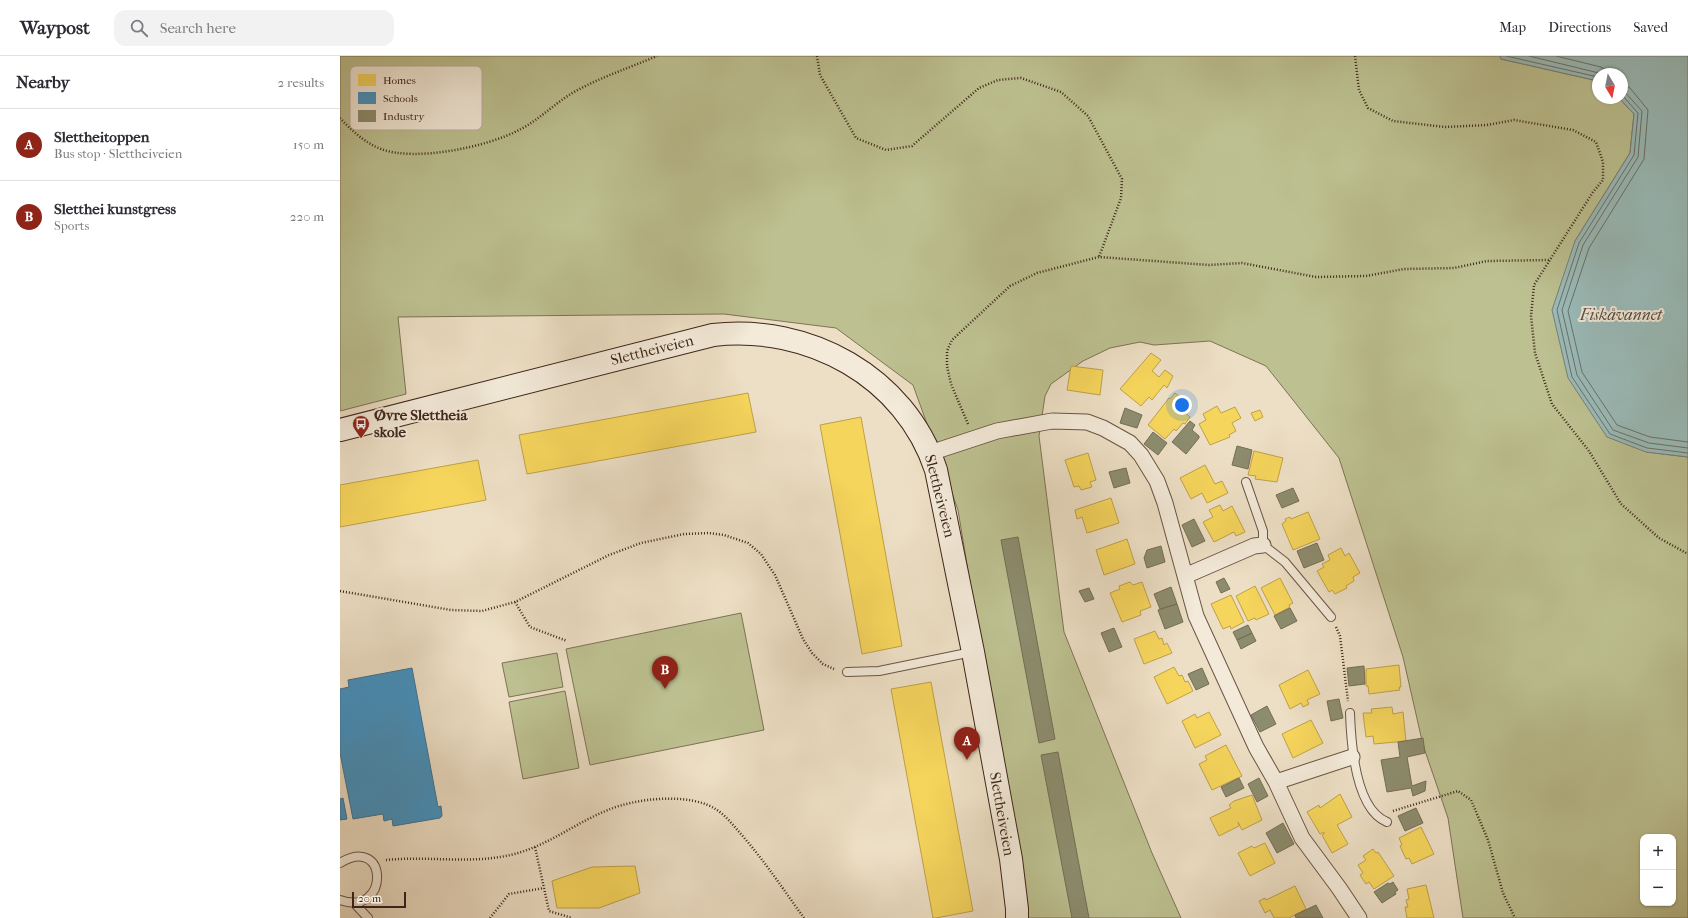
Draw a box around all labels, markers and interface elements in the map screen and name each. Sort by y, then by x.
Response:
search box [114,10,394,46]
text: Waypost [20,17,90,39]
icon: search [128,17,150,39]
text: Search here [160,19,236,37]
text: Map [1499,19,1526,36]
text: Directions [1548,19,1611,36]
text: Saved [1633,19,1668,36]
legend [350,66,482,130]
north arrow [1592,68,1628,104]
text: Nearby [16,72,70,92]
text: Homes [383,74,416,87]
text: 2 results [278,75,324,90]
text: Schools [383,92,418,105]
text: Industry [383,110,425,123]
text: Slettheitoppen [54,128,149,146]
text: A [25,137,33,152]
text: 150 m [293,137,324,152]
text: Bus stop · Slettheiveien [54,146,182,161]
text: Sletthei kunstgress [54,200,176,218]
text: B [25,209,33,224]
text: 220 m [290,209,324,224]
text: Sports [54,218,89,233]
water label: Fiskåvannet [1579,305,1663,324]
street label: Slettheiveien [609,331,696,369]
your location [1172,395,1192,415]
place label: Øvre Slettheia skole [374,406,468,441]
bus stop icon: Øvre Slettheia skole [351,414,371,439]
street label: Slettheiveien [921,453,959,540]
pin: B [652,656,678,689]
pin: A [954,727,980,760]
street label: Slettheiveien [986,771,1018,858]
map controls [1640,834,1676,906]
button: + [1640,834,1676,870]
button: − [1640,870,1676,906]
scale bar [352,890,406,909]
text: 20 m [358,892,381,905]

